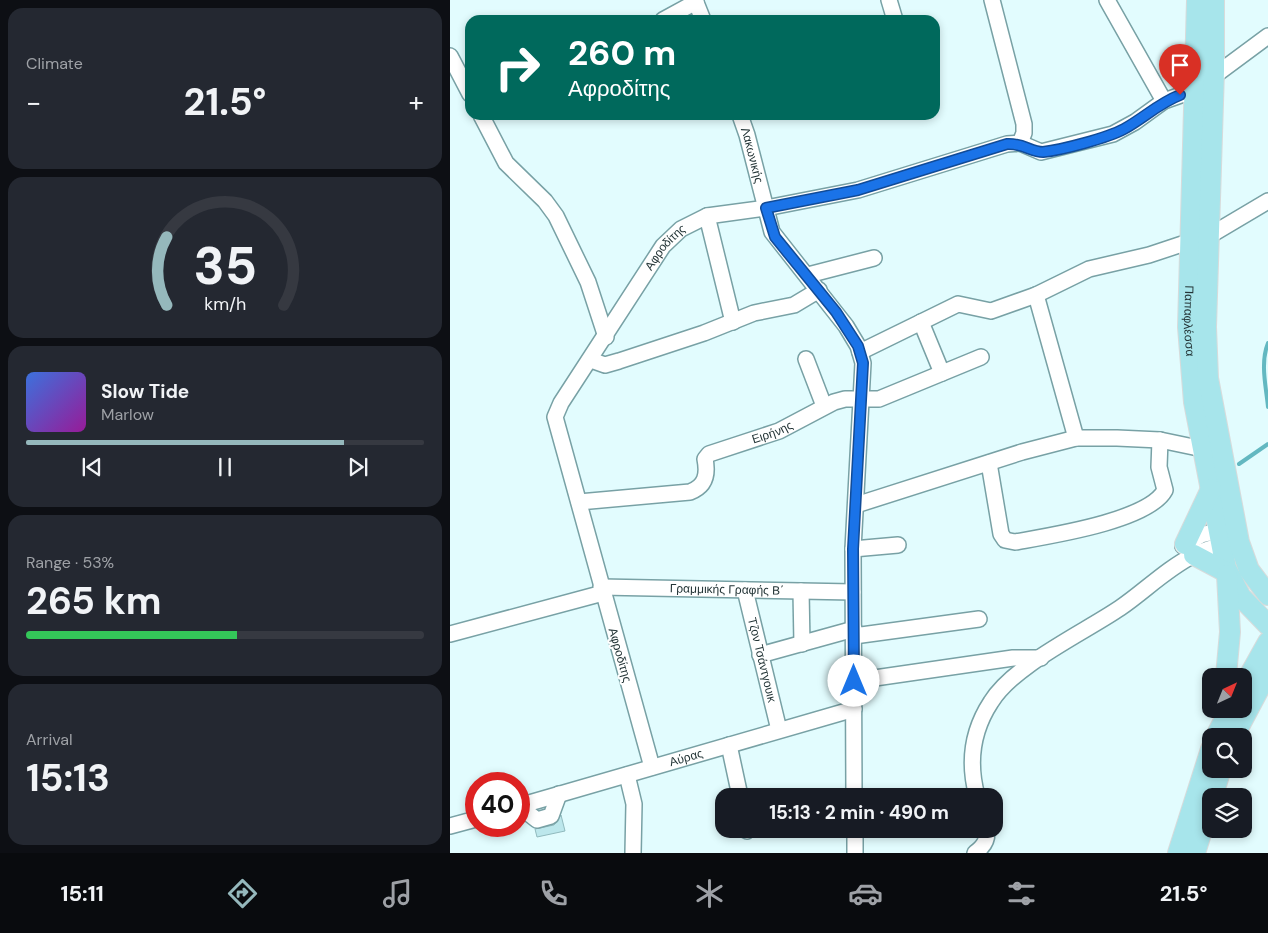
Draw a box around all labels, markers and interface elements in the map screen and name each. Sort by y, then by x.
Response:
text: 260 m [568,30,676,76]
icon: right [485,35,550,100]
pin [1159,44,1201,95]
icon: arrive [1166,51,1194,79]
text: Climate [26,53,83,74]
text: Αφροδίτης [568,74,670,103]
text: 21.5° [184,77,266,127]
text: − [26,84,41,121]
text: + [409,84,424,121]
street label: Λακωνικής [737,125,767,185]
street label: Αφροδίτης [641,220,688,274]
text: 35 [193,232,257,300]
street label: Παπαφλέσσα [1180,285,1198,357]
text: km/h [204,292,246,316]
text: Slow Tide [101,379,189,404]
text: Marlow [101,404,154,425]
street label: Ειρήνης [750,417,796,447]
icon: previous [78,453,106,481]
icon: pause [211,453,239,481]
icon: next [344,453,372,481]
text: Range · 53% [26,552,114,573]
text: 265 km [26,576,162,626]
street label: Γραμμικής Γραφής Β΄ [670,580,784,599]
street label: Τζον Τσάντγουικ [744,616,780,705]
street label: Αφροδίτης [605,626,635,684]
position arrow [827,654,879,706]
north arrow [1202,668,1252,718]
map controls [1202,668,1252,838]
button: search [1202,728,1252,778]
text: Arrival [26,729,73,750]
street label: Αύρας [668,745,705,770]
text: 15:13 [26,753,110,803]
speed limit sign: 40 [465,772,530,837]
button: layers [1202,788,1252,838]
text: 15:13 · 2 min · 490 m [769,800,949,825]
icon: directions [225,876,260,911]
icon: music [380,876,415,911]
icon: phone [536,876,571,911]
icon: climate [692,876,727,911]
icon: car [848,876,883,911]
icon: filters [1004,876,1039,911]
text: 15:11 [60,879,104,908]
text: 21.5° [1160,879,1208,908]

